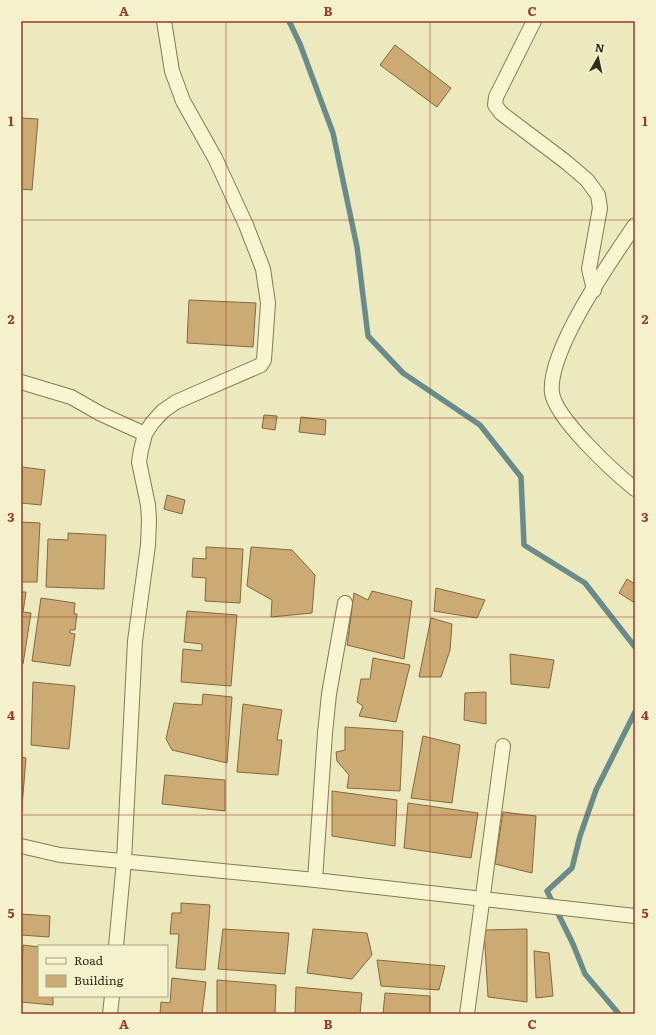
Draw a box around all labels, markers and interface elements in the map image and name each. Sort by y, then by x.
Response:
text: A [119,1,129,20]
text: B [324,1,333,20]
text: C [527,1,537,20]
north arrow [578,38,618,78]
text: N [594,39,606,56]
text: 1 [8,111,14,130]
text: 1 [642,111,648,130]
text: 2 [8,309,15,328]
text: 2 [642,309,649,328]
text: 3 [7,507,15,526]
text: 3 [641,507,649,526]
text: 4 [7,705,15,724]
text: 4 [641,705,649,724]
text: 5 [7,903,15,922]
text: 5 [641,903,649,922]
legend [38,945,168,997]
text: Road [74,951,104,969]
text: Building [74,971,124,989]
text: A [119,1014,129,1033]
text: B [324,1014,333,1033]
text: C [527,1014,537,1033]

